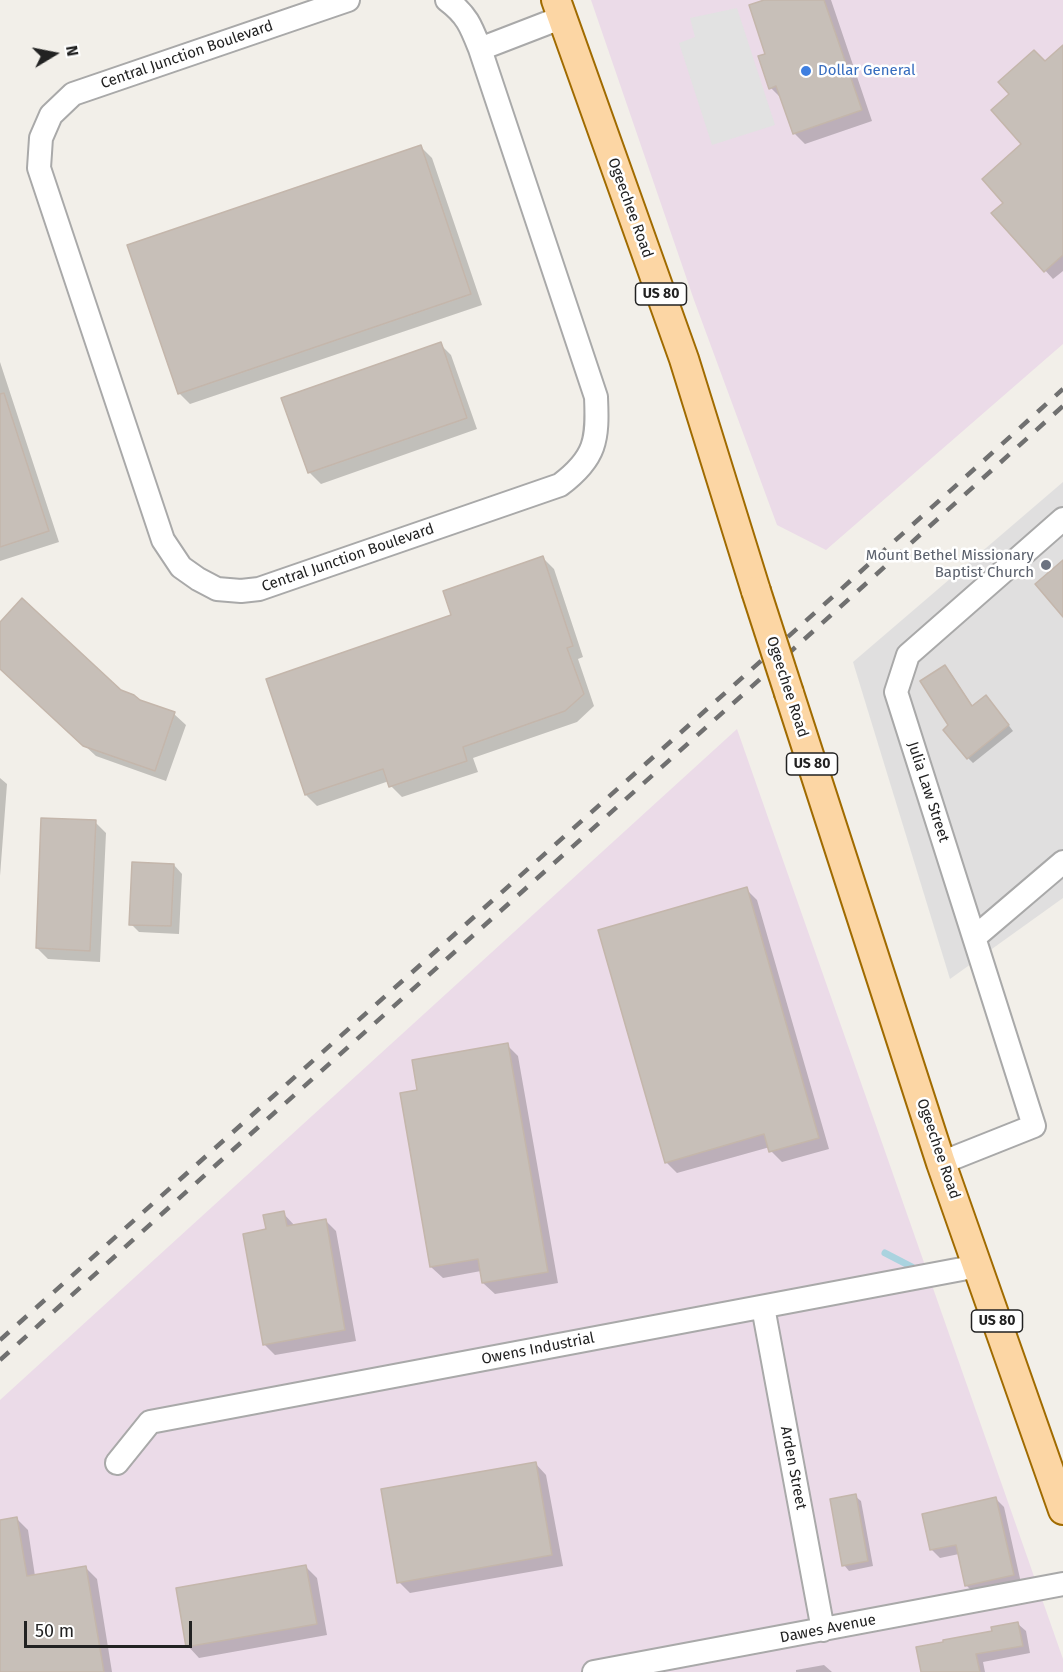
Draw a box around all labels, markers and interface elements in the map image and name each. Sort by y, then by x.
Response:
street label: Central Junction Boulevard [98,17,276,93]
north arrow [24,24,84,84]
text: N [62,44,82,58]
place label: Dollar General [818,62,915,80]
marker: Dollar General [799,64,813,78]
street label: Ogeechee Road [604,156,656,260]
road number: US 80 [636,283,686,305]
street label: Central Junction Boulevard [259,520,437,596]
place label: Mount Bethel Missionary Baptist Church [866,547,1034,582]
marker: Mount Bethel Missionary Baptist Church [1039,558,1053,572]
street label: Ogeechee Road [762,634,812,740]
street label: Julia Law Street [903,739,953,845]
road number: US 80 [786,753,838,775]
street label: Ogeechee Road [912,1096,964,1202]
road number: US 80 [972,1310,1022,1332]
street label: Owens Industrial [480,1329,596,1369]
street label: Arden Street [776,1425,810,1511]
scale bar [27,1609,195,1647]
street label: Dawes Avenue [779,1611,877,1647]
text: 50 m [35,1620,74,1642]

